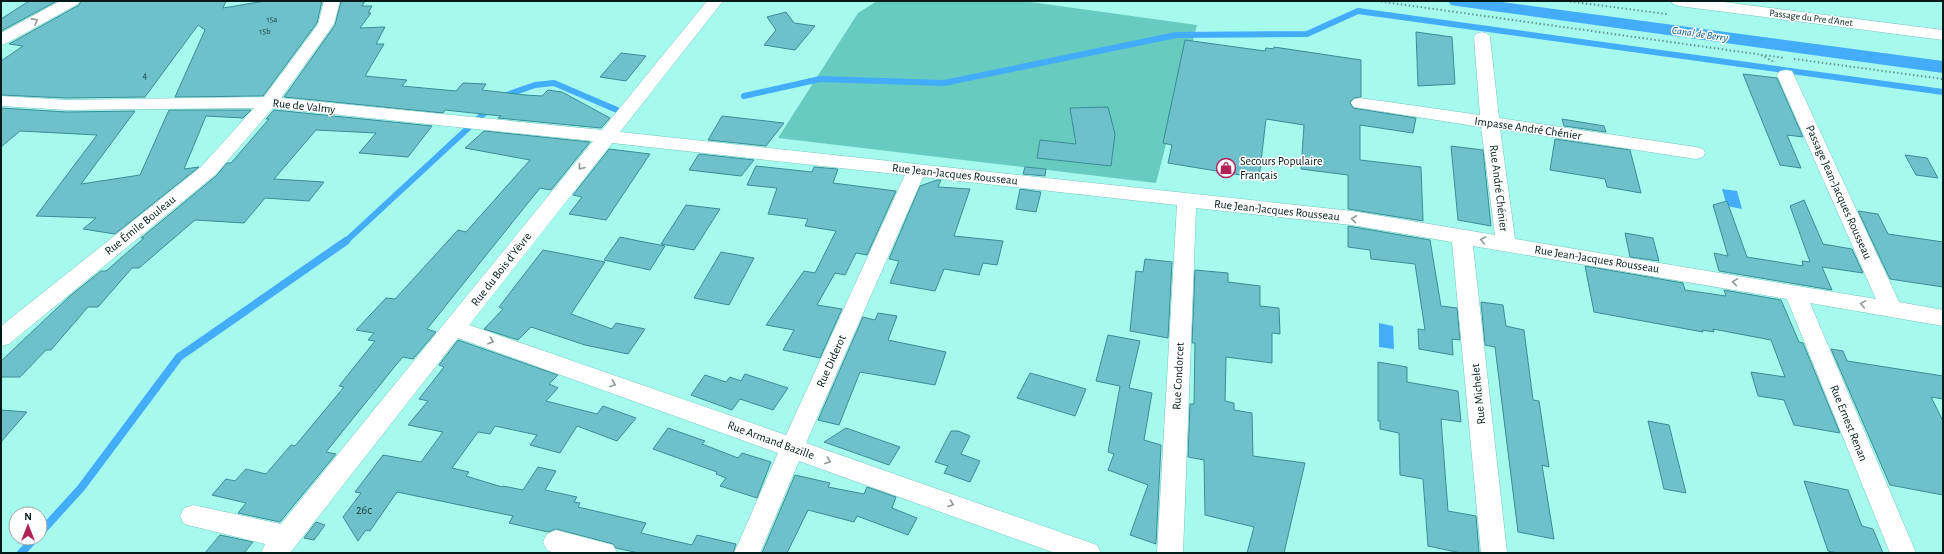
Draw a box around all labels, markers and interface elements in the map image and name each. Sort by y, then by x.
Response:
street label: Passage du Pre d’Anet [1769,8,1854,28]
house number: 15a [266,15,278,24]
one-way arrow [31,19,38,26]
water label: Canal de Berry [1671,25,1729,43]
house number: 15b [259,27,271,36]
house number: 4 [143,71,148,81]
street label: Rue de Valmy [272,97,336,116]
street label: Impasse André Chénier [1474,115,1582,141]
street label: Passage Jean-Jacques Rousseau [1804,123,1874,261]
street label: Rue André Chénier [1488,144,1510,232]
place label: Secours Populaire Français [1240,155,1322,181]
shop icon: Secours Populaire Français [1215,157,1237,179]
street label: Rue Jean-Jacques Rousseau [892,161,1018,187]
one-way arrow [579,162,586,170]
street label: Rue Émile Bouleau [102,192,178,257]
street label: Rue Jean-Jacques Rousseau [1214,197,1340,223]
one-way arrow [1351,215,1357,224]
street label: Rue du Bois d'Yèvre [469,230,533,308]
one-way arrow [1479,236,1486,244]
street label: Rue Jean-Jacques Rousseau [1534,243,1660,275]
one-way arrow [1732,278,1738,287]
one-way arrow [1860,300,1866,309]
street label: Rue Diderot [814,333,848,389]
one-way arrow [487,336,494,345]
street label: Rue Condorcet [1170,342,1186,410]
street label: Rue Michelet [1469,363,1487,425]
one-way arrow [610,380,617,388]
street label: Rue Ernest Renan [1828,383,1870,463]
street label: Rue Armand Bazille [726,419,816,461]
one-way arrow [825,456,832,464]
one-way arrow [947,500,954,508]
house number: 26c [356,504,372,516]
north arrow [8,506,48,546]
text: N [24,511,32,522]

